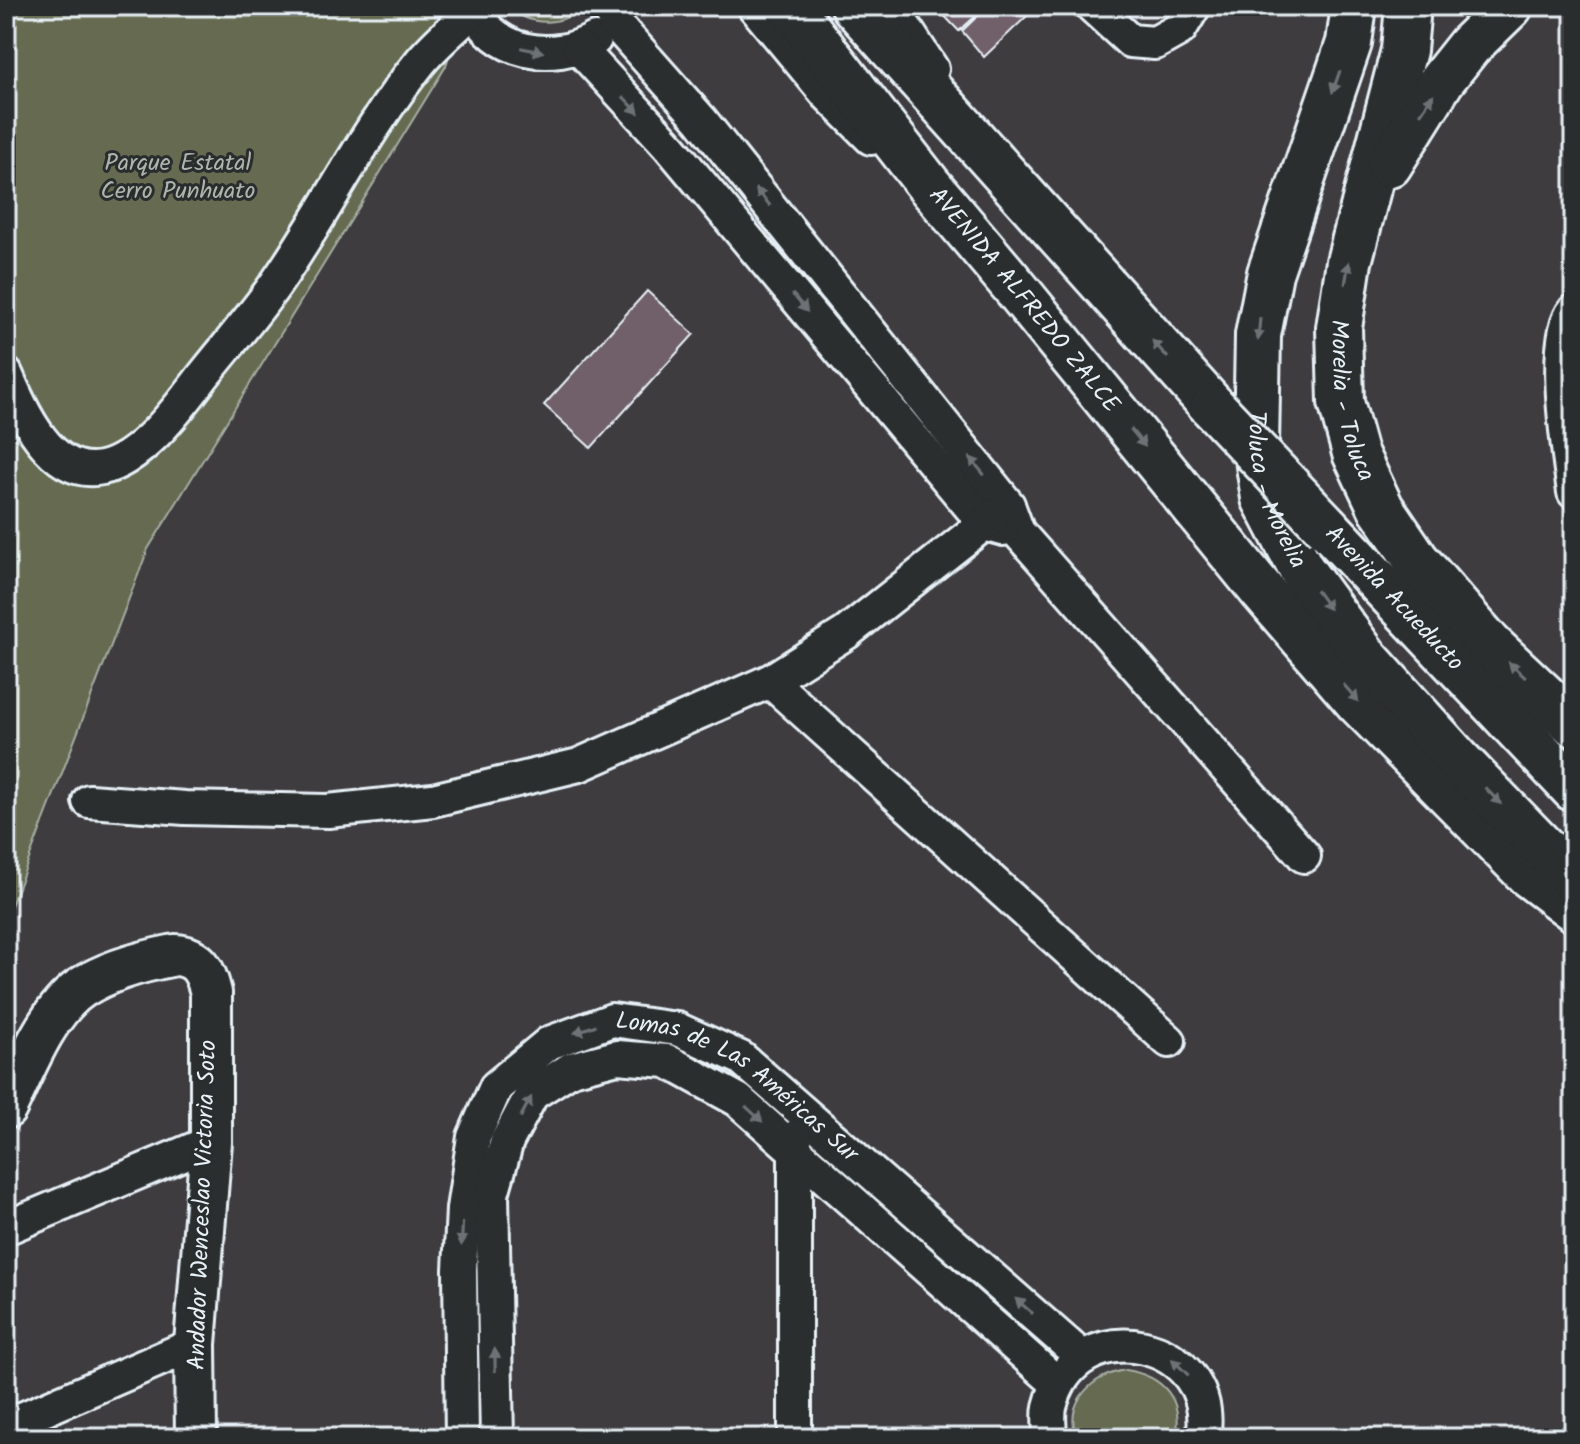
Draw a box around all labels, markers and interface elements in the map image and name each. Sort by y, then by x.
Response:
one-way arrow [519,45,544,57]
one-way arrow [1330,70,1342,94]
one-way arrow [1419,93,1434,115]
one-way arrow [622,96,640,115]
park label: Parque Estatal Cerro Punhuato [101,144,255,211]
street label: AVENIDA ALFREDO ZALCE [919,178,1130,423]
one-way arrow [755,187,772,207]
one-way arrow [1341,260,1354,285]
one-way arrow [791,293,808,313]
one-way arrow [1252,317,1265,342]
street label: Morelia - Toluca [1319,319,1385,488]
one-way arrow [1152,340,1170,359]
street label: Toluca - Morelia [1236,411,1317,575]
one-way arrow [1129,427,1146,448]
one-way arrow [969,456,986,477]
street label: Avenida Acueducto [1315,516,1473,681]
one-way arrow [1315,590,1331,610]
one-way arrow [1508,662,1527,680]
one-way arrow [1342,683,1359,703]
one-way arrow [1483,786,1502,805]
street label: Lomas de Las Américas Sur [613,1001,869,1174]
one-way arrow [573,1024,597,1036]
street label: Andador Wenceslao Victoria Soto [178,1039,228,1371]
one-way arrow [519,1095,532,1118]
one-way arrow [744,1105,763,1123]
one-way arrow [455,1222,468,1247]
one-way arrow [1014,1298,1034,1315]
one-way arrow [489,1347,501,1372]
one-way arrow [1171,1359,1190,1377]

